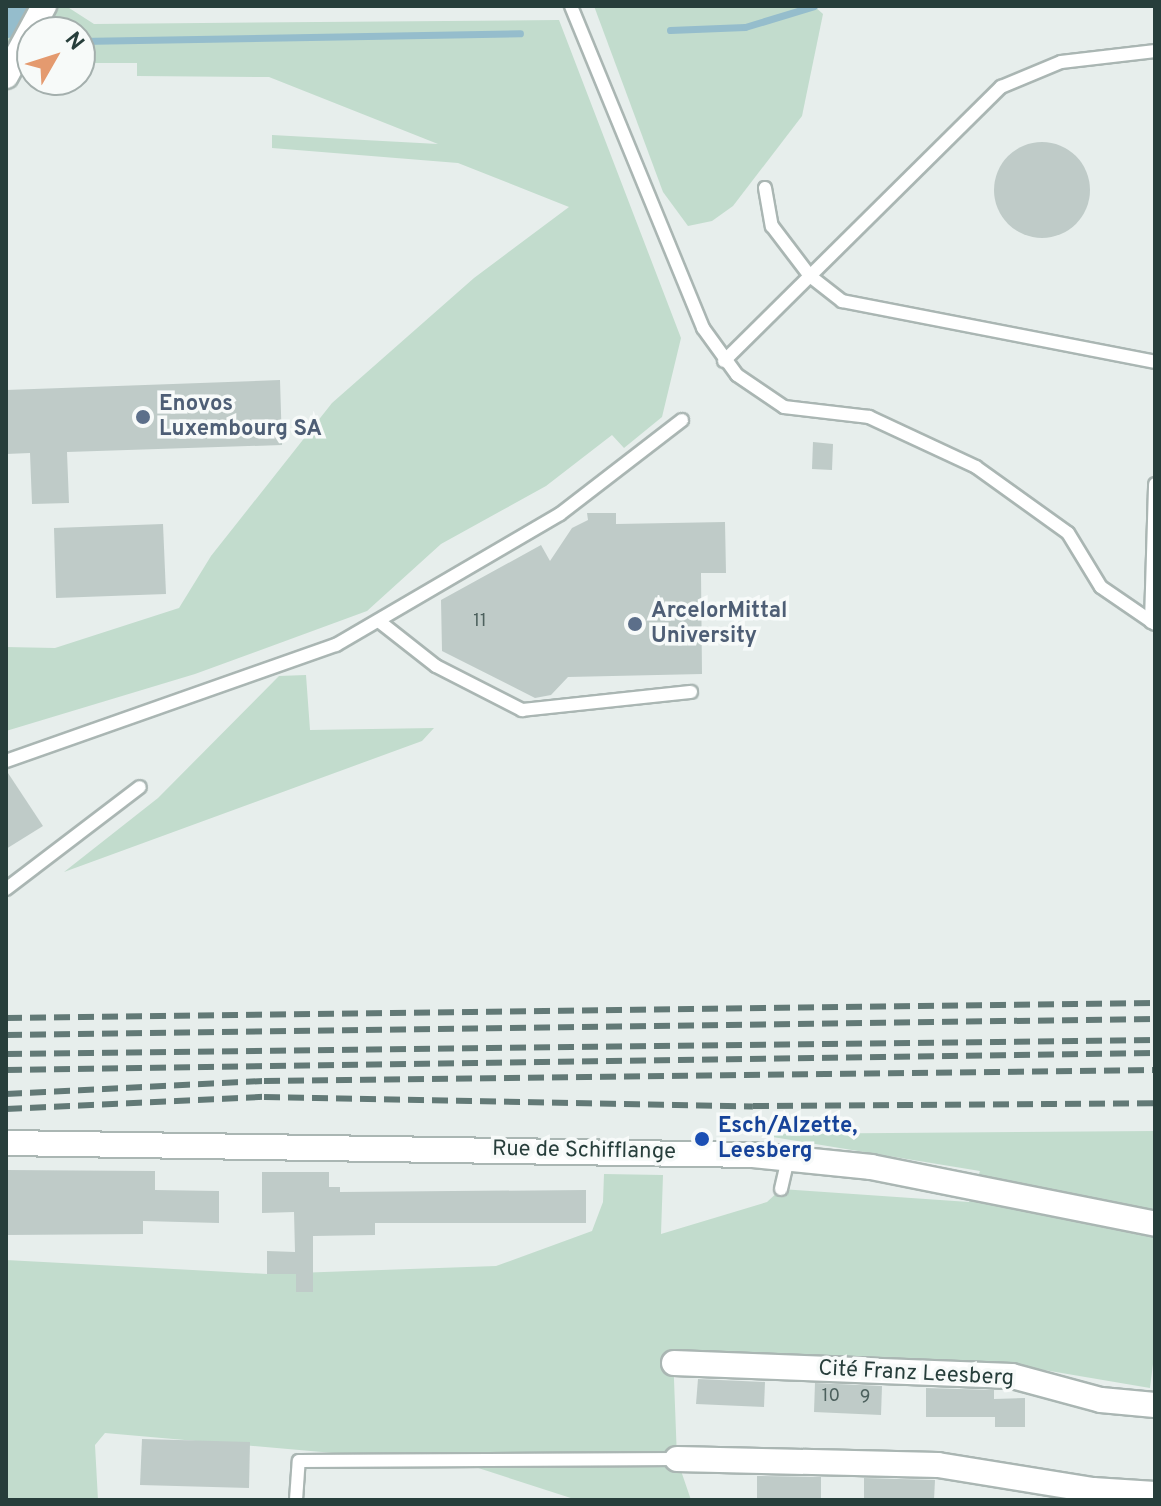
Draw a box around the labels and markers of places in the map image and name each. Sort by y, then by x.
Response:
place label: Enovos Luxembourg SA [159,391,322,442]
marker: Enovos Luxembourg SA [134,408,152,426]
place label: ArcelorMittal University [651,598,787,650]
marker: ArcelorMittal University [626,615,644,633]
place label: Esch/Alzette, Leesberg [718,1113,858,1164]
marker: Esch/Alzette, Leesberg [693,1130,711,1148]

